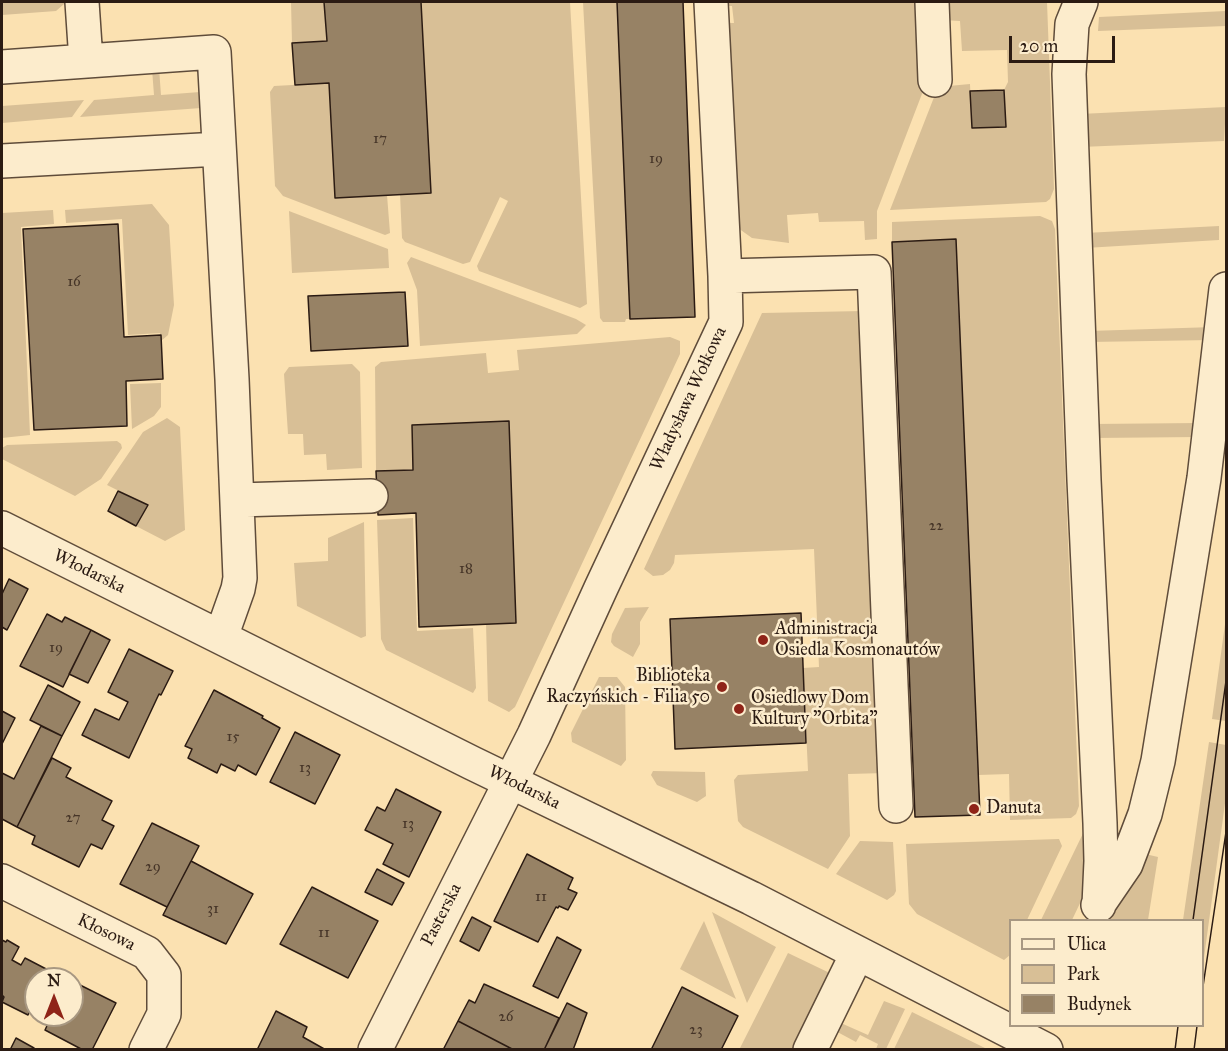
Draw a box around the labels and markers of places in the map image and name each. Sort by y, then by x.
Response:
place label: Administracja Osiedla Kosmonautów [775,619,940,662]
marker: Administracja Osiedla Kosmonautów [756,633,770,647]
place label: Biblioteka Raczyńskich - Filia 50 [546,666,710,708]
marker: Biblioteka Raczyńskich - Filia 50 [715,680,729,694]
place label: Osiedlowy Dom Kultury "Orbita" [751,688,878,730]
marker: Osiedlowy Dom Kultury "Orbita" [732,702,746,716]
place label: Danuta [986,798,1041,820]
marker: Danuta [967,802,981,816]

